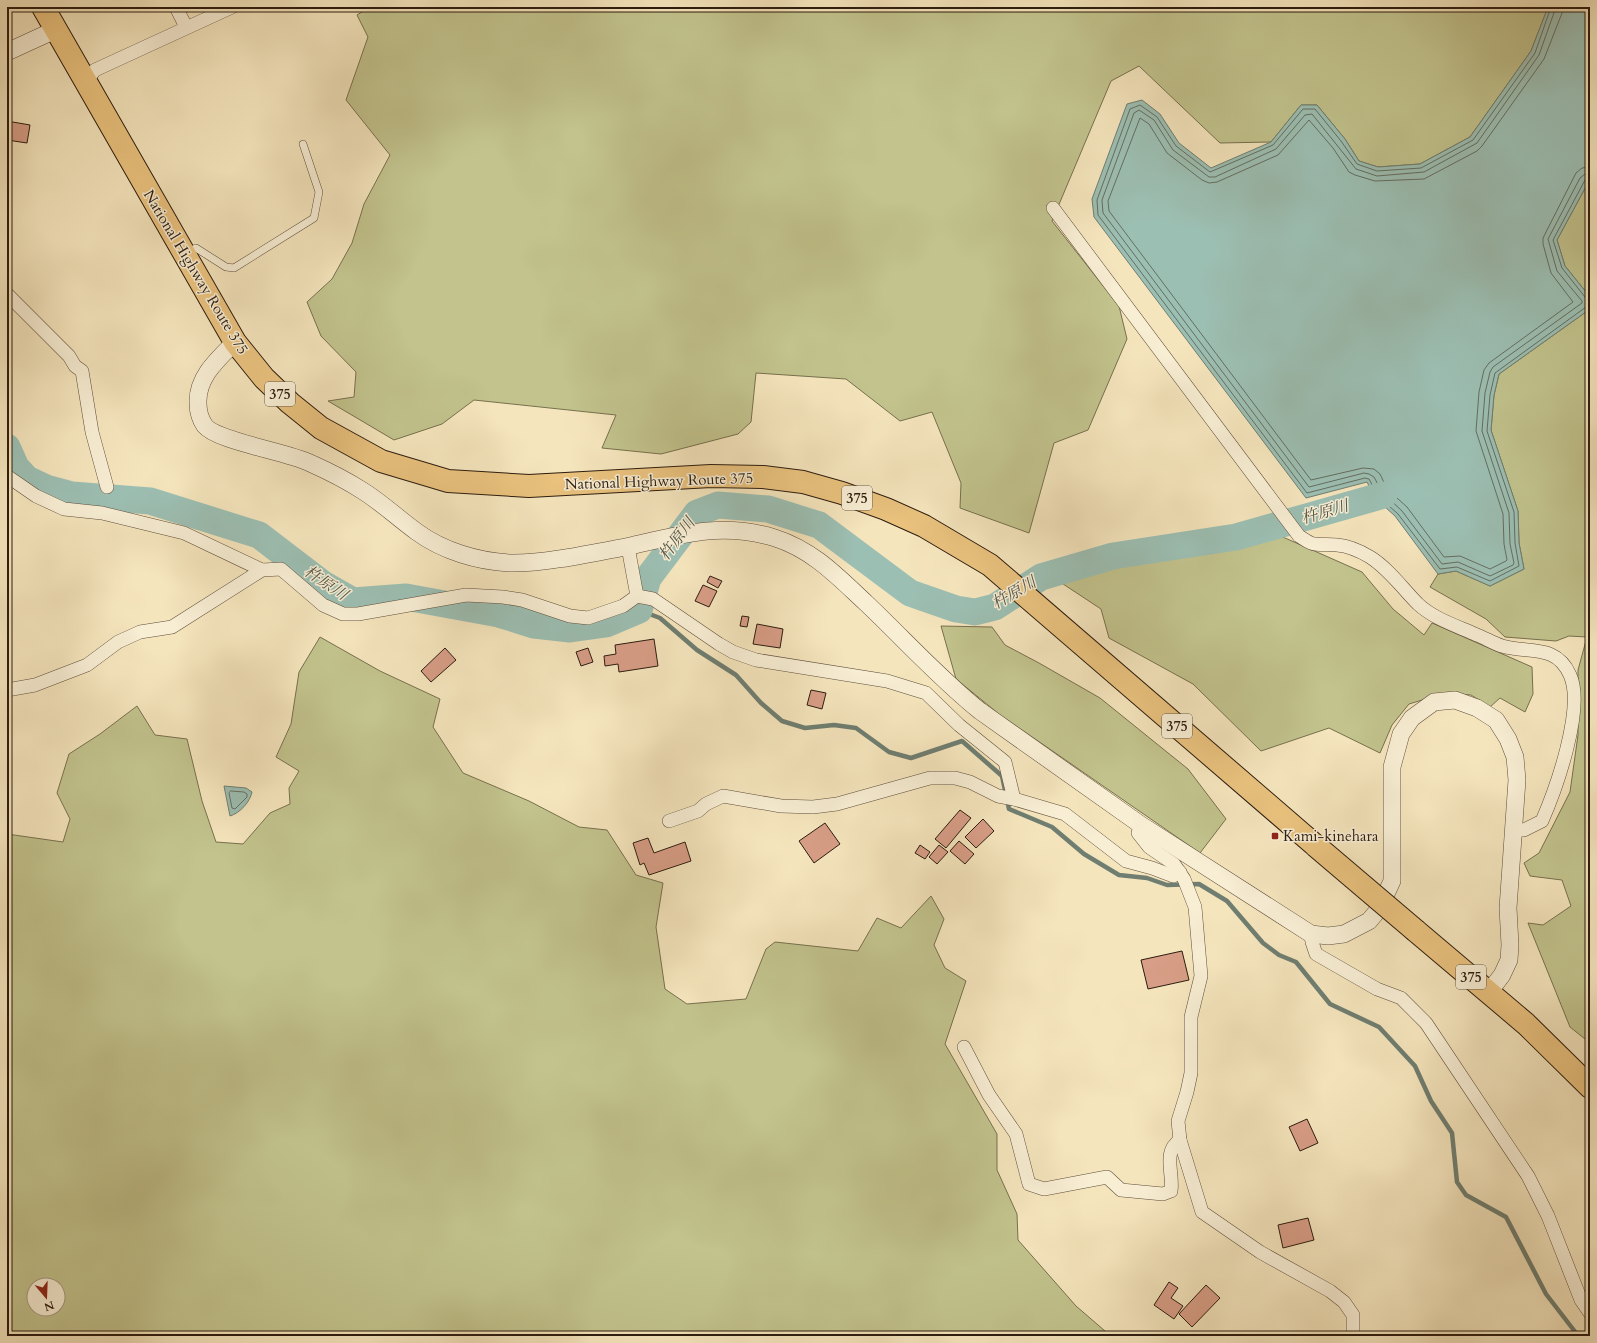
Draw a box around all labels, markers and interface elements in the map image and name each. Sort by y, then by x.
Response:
street label: National Highway Route 375 [139,186,253,358]
road number: 375 [265,382,295,406]
street label: National Highway Route 375 [564,468,754,494]
road number: 375 [842,486,872,510]
water label: 杵原川 [1299,494,1353,529]
water label: 杵原川 [654,512,701,565]
water label: 杵原川 [300,560,354,607]
water label: 杵原川 [988,570,1042,615]
road number: 375 [1162,714,1192,738]
place label: Kami-kinehara [1283,826,1379,846]
marker: Kami-kinehara [1270,831,1280,841]
road number: 375 [1456,965,1486,989]
north arrow [26,1277,66,1317]
text: N [42,1297,56,1315]

